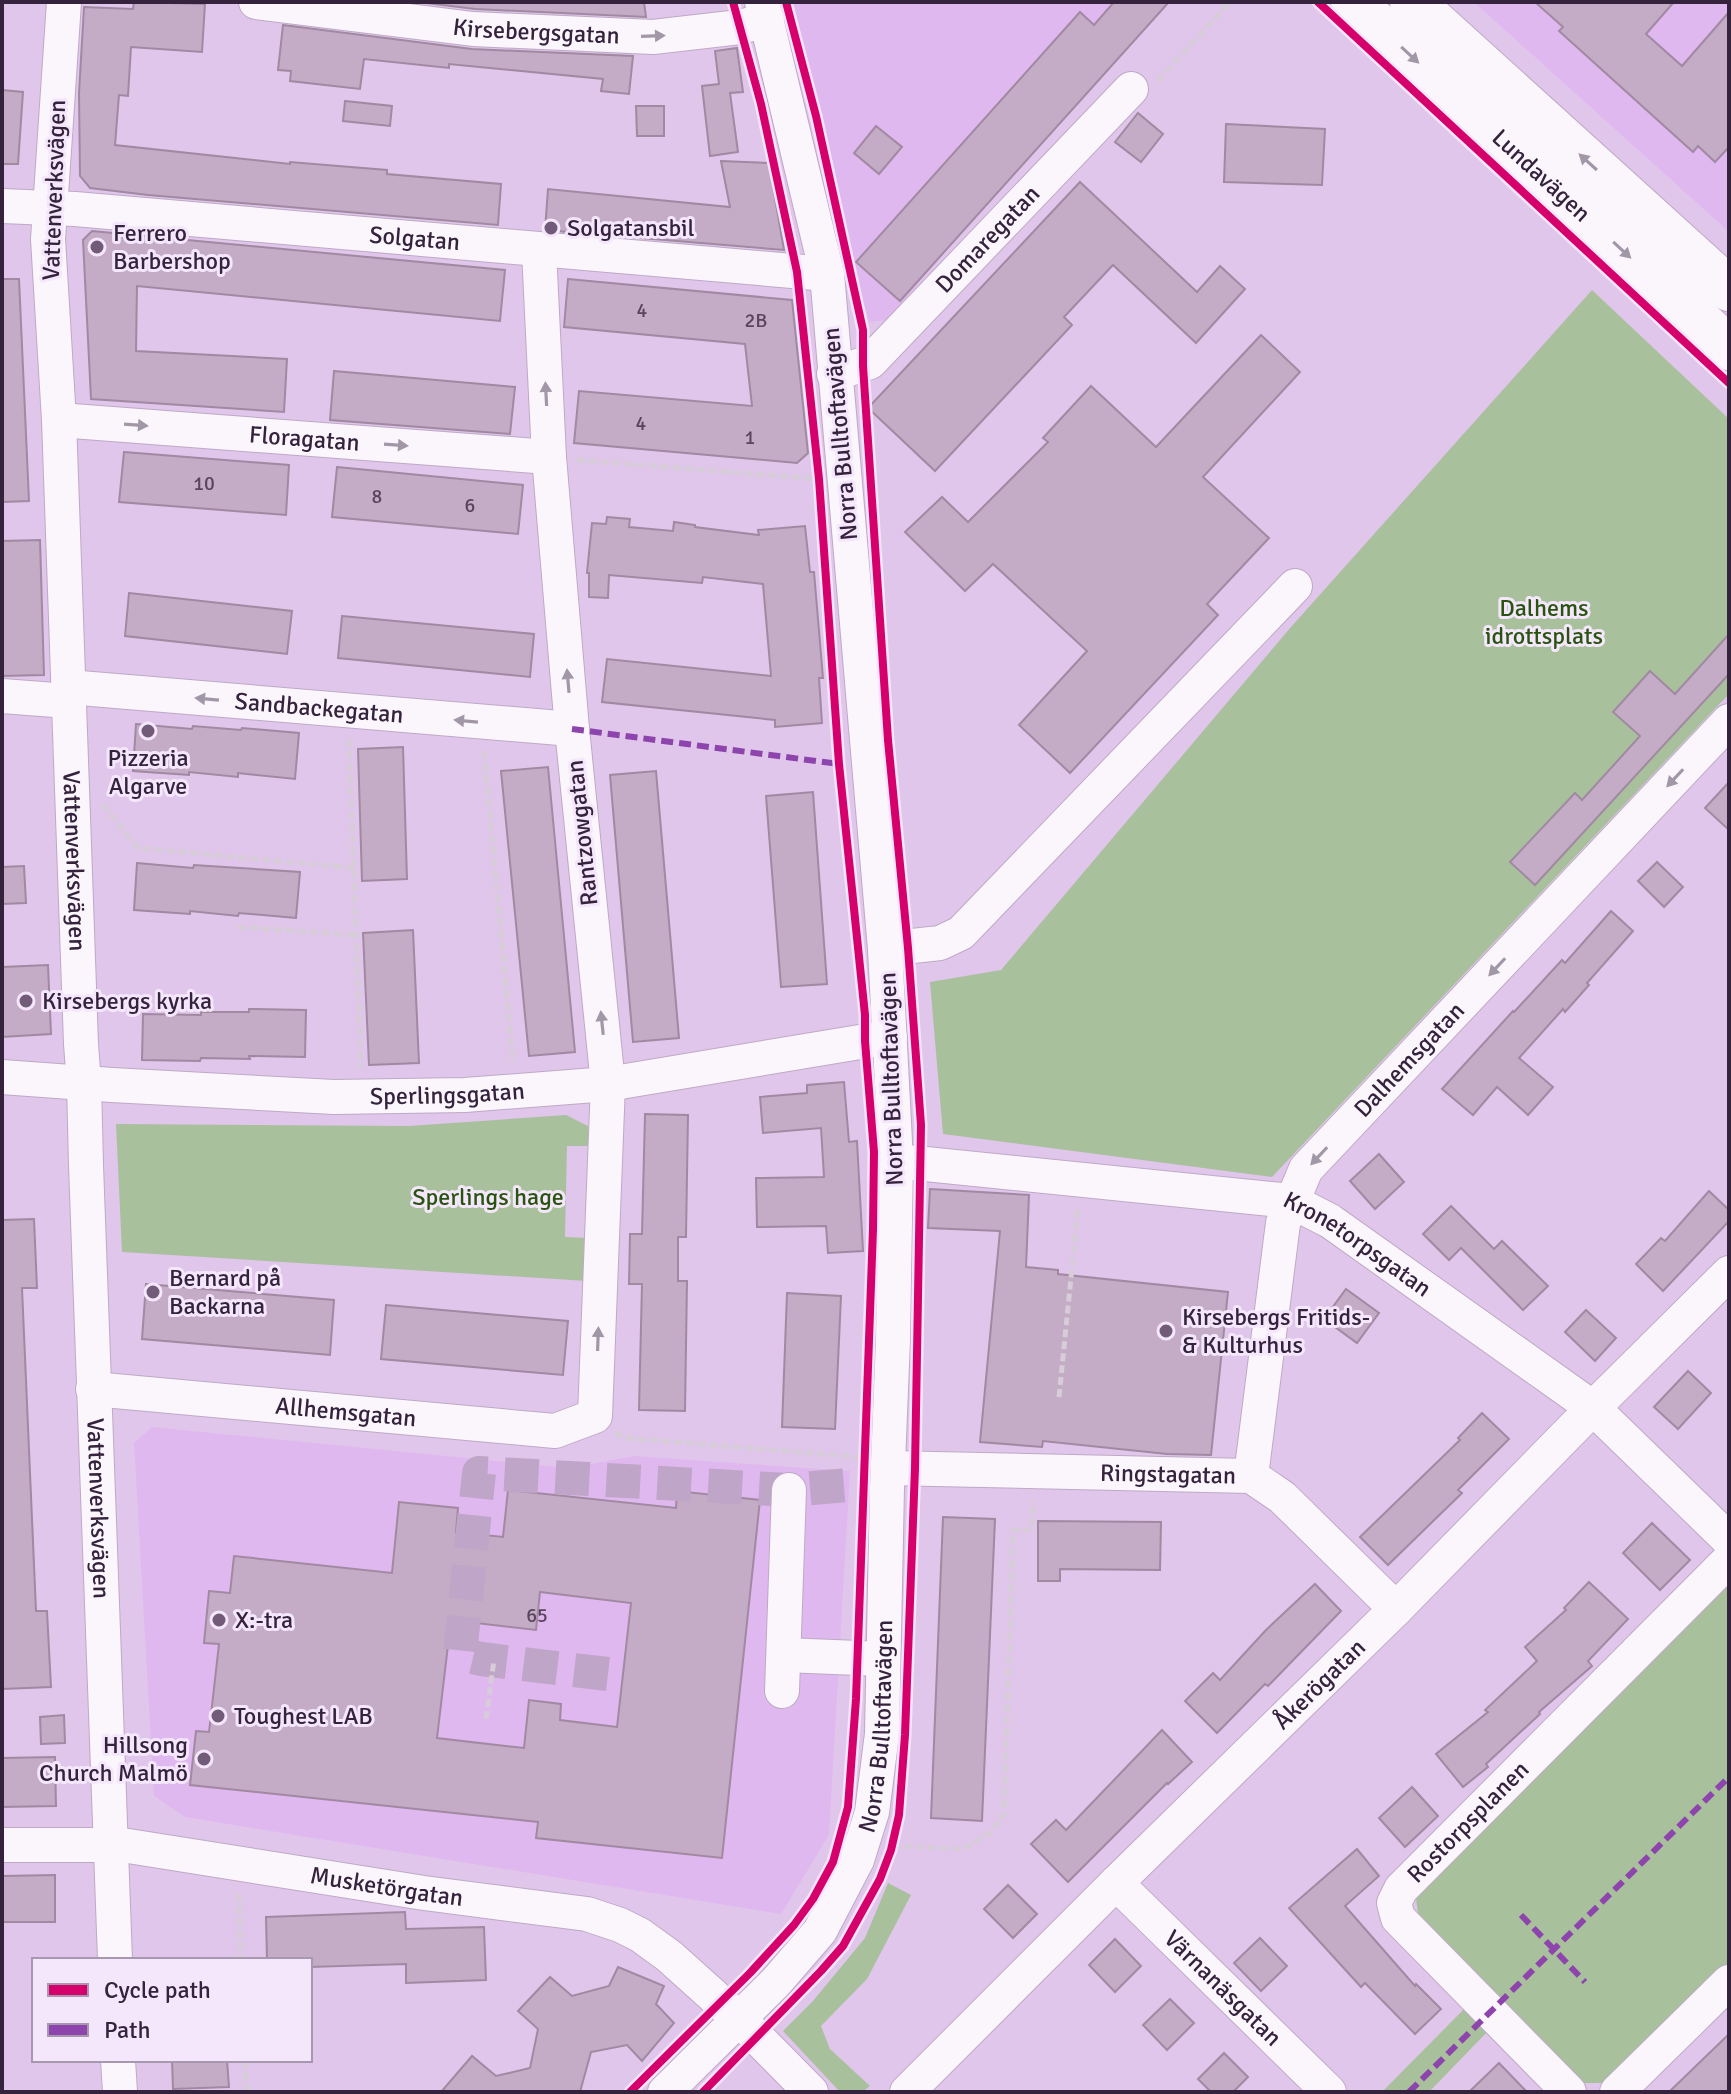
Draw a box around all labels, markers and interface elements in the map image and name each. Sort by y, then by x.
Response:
street label: Kirsebergsgatan [451,12,620,51]
one-way arrow [641,29,666,42]
one-way arrow [1400,45,1419,63]
street label: Vattenverksvägen [36,99,72,281]
street label: Lundavägen [1486,123,1597,228]
one-way arrow [1579,153,1598,171]
street label: Domaregatan [929,179,1046,299]
place label: Solgatansbil [567,213,695,243]
place label: Ferrero Barbershop [113,218,231,276]
street label: Solgatan [368,219,461,257]
marker: Solgatansbil [542,219,560,237]
marker: Ferrero Barbershop [88,238,106,256]
one-way arrow [1612,240,1631,258]
house number: 4 [637,298,648,323]
house number: 2B [745,308,767,333]
street label: Norra Bulltoftavägen [816,326,864,542]
one-way arrow [539,381,552,406]
house number: 4 [636,411,647,436]
one-way arrow [124,419,149,432]
street label: Floragatan [248,419,361,458]
house number: 1 [745,425,755,450]
one-way arrow [384,439,409,452]
house number: 10 [193,471,215,496]
house number: 8 [372,484,382,509]
house number: 6 [465,493,475,518]
park label: Dalhems idrottsplats [1485,593,1603,651]
one-way arrow [561,668,574,693]
street label: Sandbackegatan [234,686,405,730]
one-way arrow [194,692,219,705]
one-way arrow [453,714,478,727]
marker: Pizzeria Algarve [139,722,157,740]
place label: Pizzeria Algarve [107,743,189,801]
street label: Rantzowgatan [559,759,605,907]
one-way arrow [1667,768,1685,787]
street label: Vattenverksvägen [56,770,93,952]
one-way arrow [1488,957,1507,976]
street label: Norra Bulltoftavägen [872,972,910,1186]
place label: Kirsebergs kyrka [42,986,212,1016]
marker: Kirsebergs kyrka [17,992,35,1010]
street label: Dalhemsgatan [1348,996,1471,1124]
one-way arrow [595,1010,608,1035]
street label: Sperlingsgatan [370,1075,526,1111]
one-way arrow [1310,1146,1328,1165]
park label: Sperlings hage [412,1182,564,1212]
street label: Kronetorpsgatan [1278,1185,1437,1303]
place label: Bernard på Backarna [169,1263,281,1321]
marker: Bernard på Backarna [144,1283,162,1301]
place label: Kirsebergs Fritids- & Kulturhus [1182,1302,1370,1360]
marker: Kirsebergs Fritids- & Kulturhus [1157,1322,1175,1340]
one-way arrow [591,1326,604,1351]
street label: Allhemsgatan [274,1391,418,1433]
street label: Vattenverksvägen [80,1417,117,1599]
street label: Ringstagatan [1100,1458,1236,1491]
house number: 65 [526,1603,548,1628]
place label: X:-tra [235,1605,293,1635]
marker: X:-tra [210,1611,228,1629]
street label: Norra Bulltoftavägen [851,1620,899,1836]
street label: Åkerögatan [1267,1632,1372,1736]
place label: Toughest LAB [234,1701,373,1731]
marker: Toughest LAB [209,1707,227,1725]
place label: Hillsong Church Malmö [39,1730,188,1788]
marker: Hillsong Church Malmö [195,1750,213,1768]
street label: Rostorpsplanen [1401,1755,1535,1889]
street label: Musketörgatan [308,1860,465,1913]
street label: Värnanäsgatan [1158,1924,1288,2052]
legend [32,1958,312,2062]
text: Cycle path [104,1975,211,2005]
text: Path [104,2015,150,2045]

